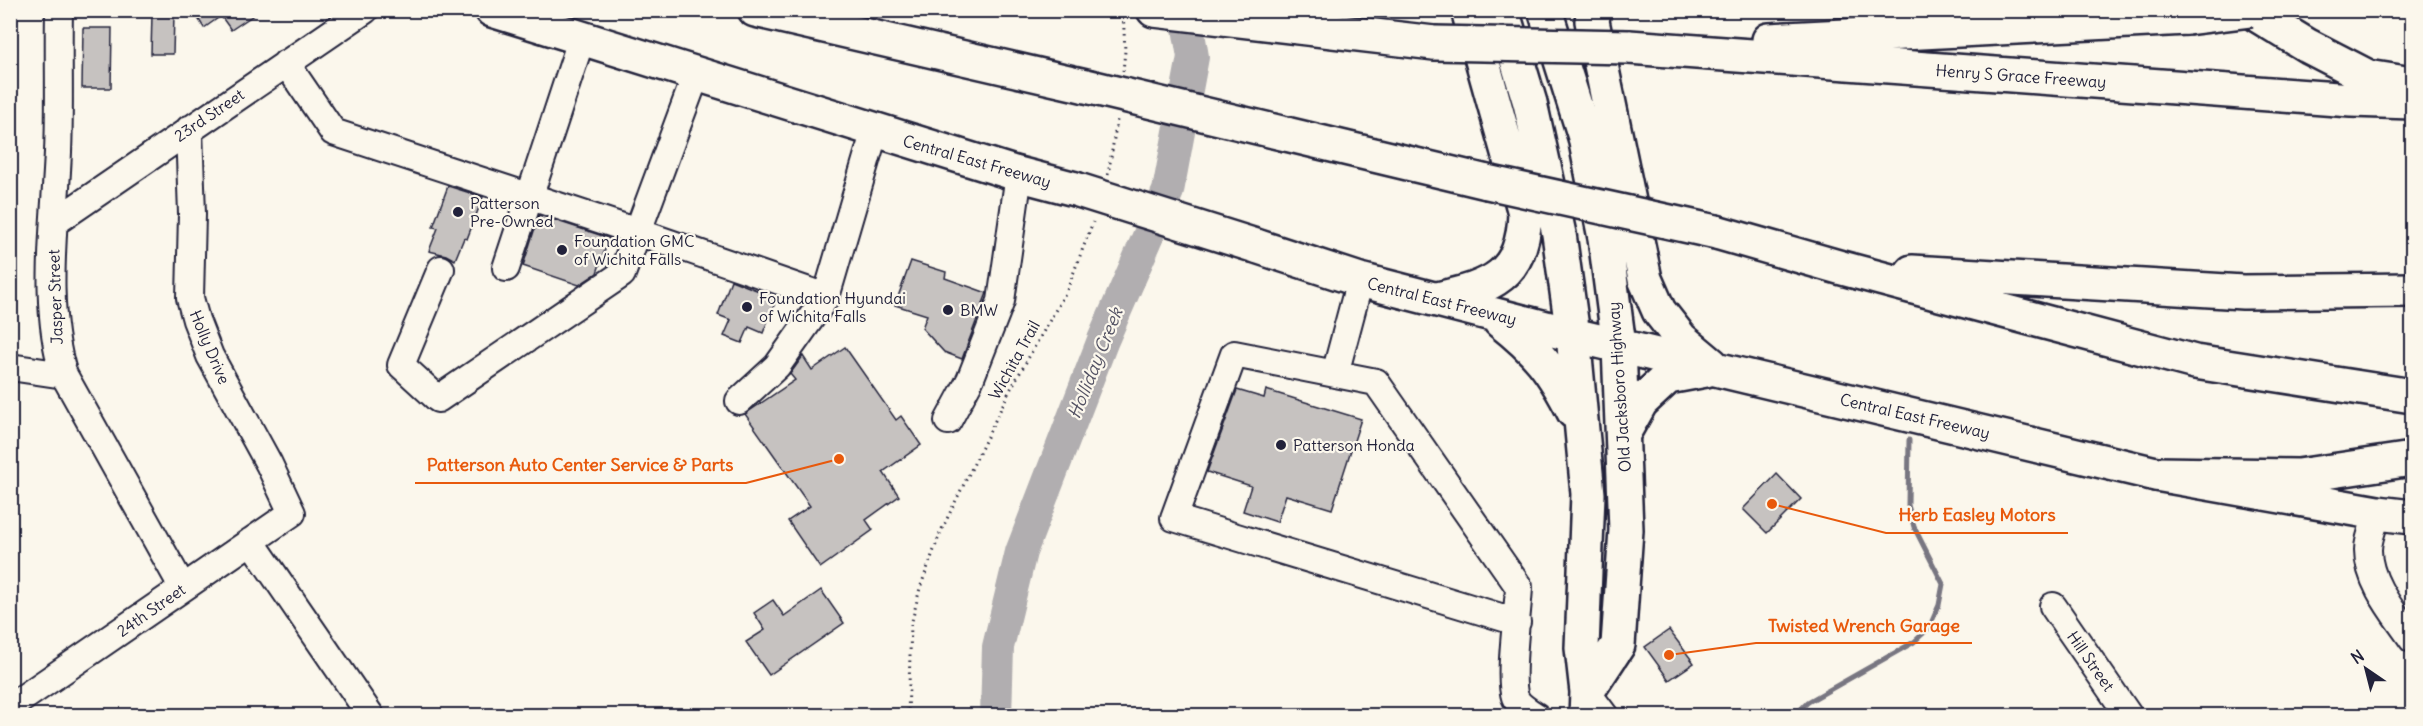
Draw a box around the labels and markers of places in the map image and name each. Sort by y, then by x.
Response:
place label: Patterson Pre-Owned [470,193,553,231]
marker: Patterson Pre-Owned [451,205,465,219]
place label: Foundation GMC of Wichita Falls [574,231,695,269]
marker: Foundation GMC of Wichita Falls [555,243,569,257]
place label: Foundation Hyundai of Wichita Falls [759,288,906,326]
marker: Foundation Hyundai of Wichita Falls [740,300,754,314]
place label: BMW [960,300,998,320]
marker: BMW [941,303,955,317]
place label: Patterson Honda [1293,435,1415,455]
marker: Patterson Honda [1274,438,1288,452]
callout: Patterson Auto Center Service & Parts [415,447,746,483]
callout: Herb Easley Motors [1886,497,2068,533]
callout: Twisted Wrench Garage [1756,607,1972,643]

